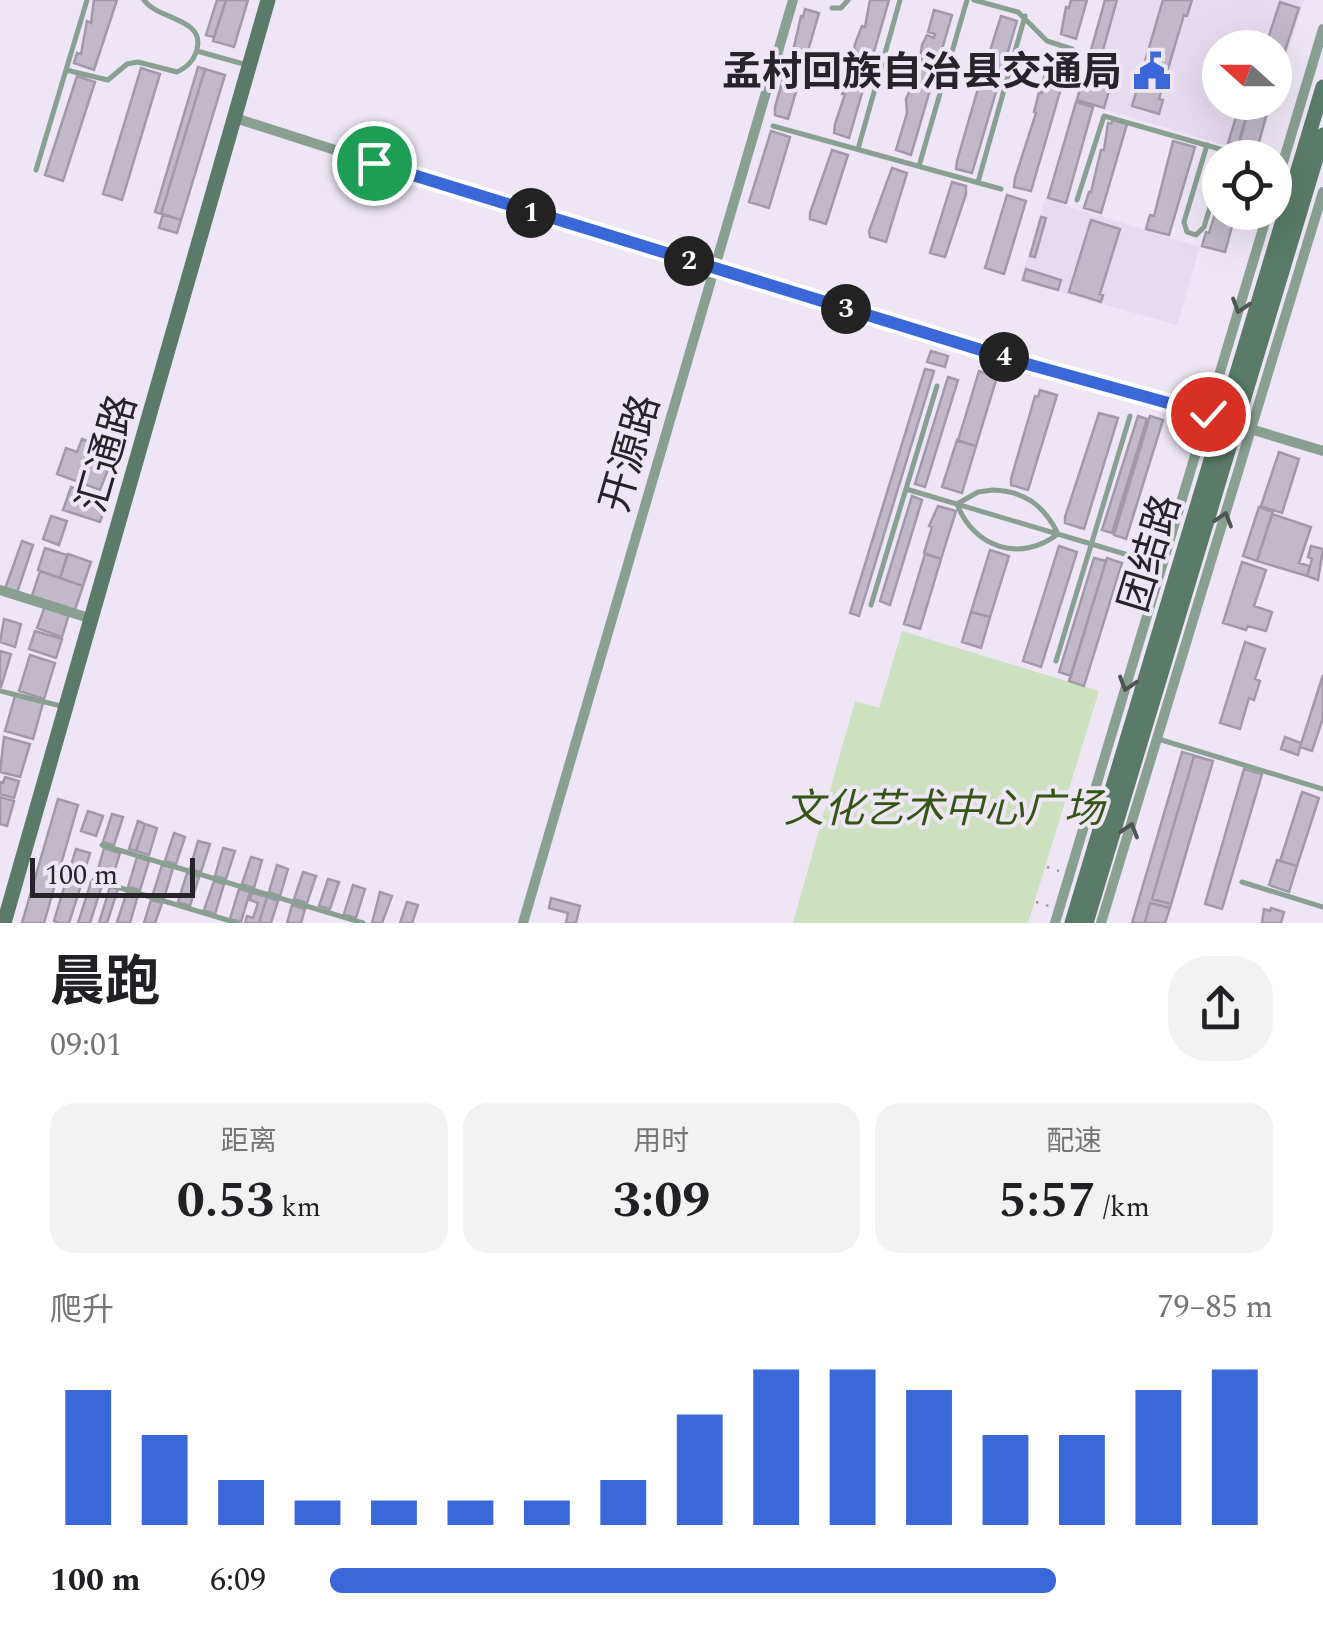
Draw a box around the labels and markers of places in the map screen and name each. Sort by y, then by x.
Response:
place label: 孟村回族自治县交通局 [722,43,1122,104]
public building icon: 孟村回族自治县交通局 [1131,50,1173,92]
pin [332,121,417,206]
pin: 1 [506,188,556,238]
pin: 2 [664,236,714,286]
pin: 3 [821,284,871,334]
pin: 4 [979,332,1029,382]
pin [1166,372,1251,457]

